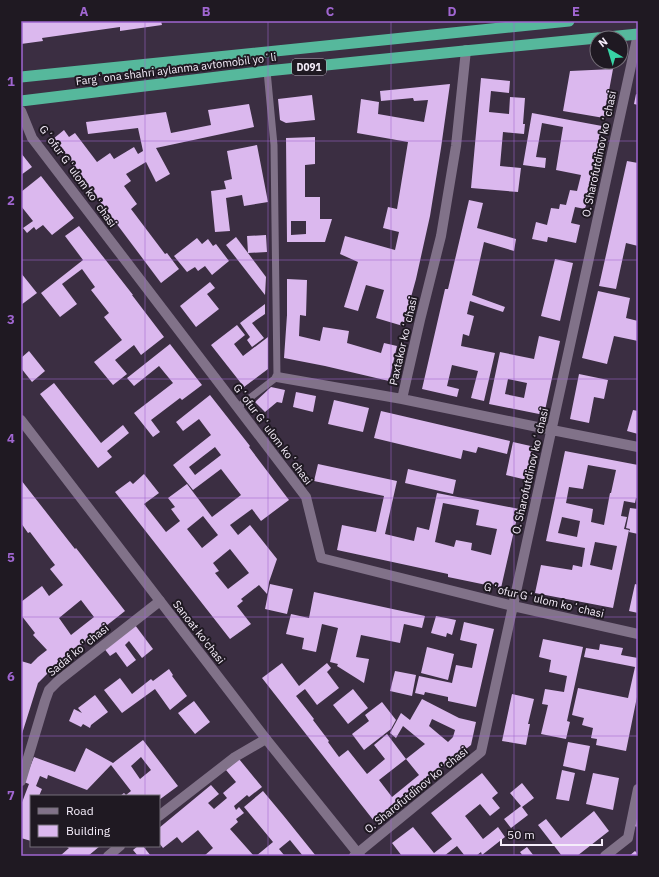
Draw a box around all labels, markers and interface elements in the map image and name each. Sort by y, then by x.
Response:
text: A [80,3,89,20]
text: B [202,3,211,20]
text: C [326,3,335,20]
text: D [447,3,457,20]
text: E [572,3,580,20]
north arrow [589,30,629,70]
text: N [595,34,610,50]
street label: Fargʻona shahri aylanma avtomobil yoʻli [75,50,277,88]
road number: D091 [292,59,326,75]
text: 1 [7,73,15,90]
street label: O. Sharofutdinov koʻchasi [579,90,619,218]
street label: Gʻofur Gʻulom koʻchasi [36,122,120,230]
text: 2 [7,192,15,209]
street label: Paxtakor koʻchasi [386,295,420,387]
text: 3 [7,311,15,328]
street label: Gʻofur Gʻulom koʻchasi [230,381,316,487]
street label: O. Sharofutdinov koʻchasi [509,407,551,535]
text: 4 [7,430,15,447]
text: 5 [7,549,15,566]
street label: Gʻofur Gʻulom koʻchasi [483,579,605,621]
street label: Sanoat ko'chasi [170,597,228,667]
street label: Sadaf koʻchasi [45,621,111,679]
text: 6 [7,668,15,685]
street label: O. Sharofutdinov koʻchasi [362,744,470,836]
text: 7 [7,787,15,804]
legend [30,795,160,847]
text: Road [66,803,94,818]
scale bar [501,821,602,847]
text: Building [66,823,111,838]
text: 50 m [507,827,535,842]

